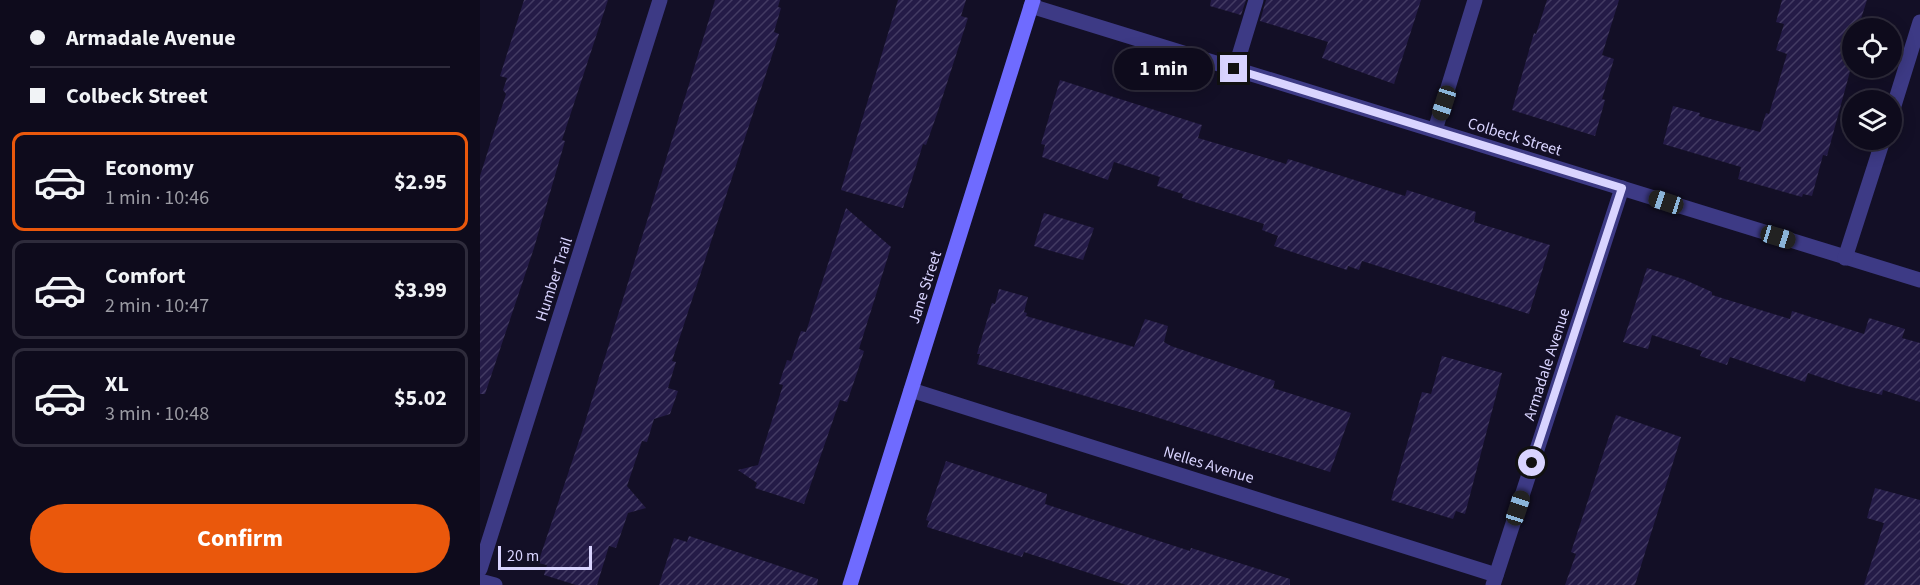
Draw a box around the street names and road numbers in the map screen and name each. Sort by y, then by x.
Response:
street label: Colbeck Street [1465,112,1565,162]
street label: Humber Trail [530,235,578,324]
street label: Jane Street [903,247,947,327]
street label: Armadale Avenue [1518,305,1576,423]
street label: Nelles Avenue [1161,441,1257,489]

